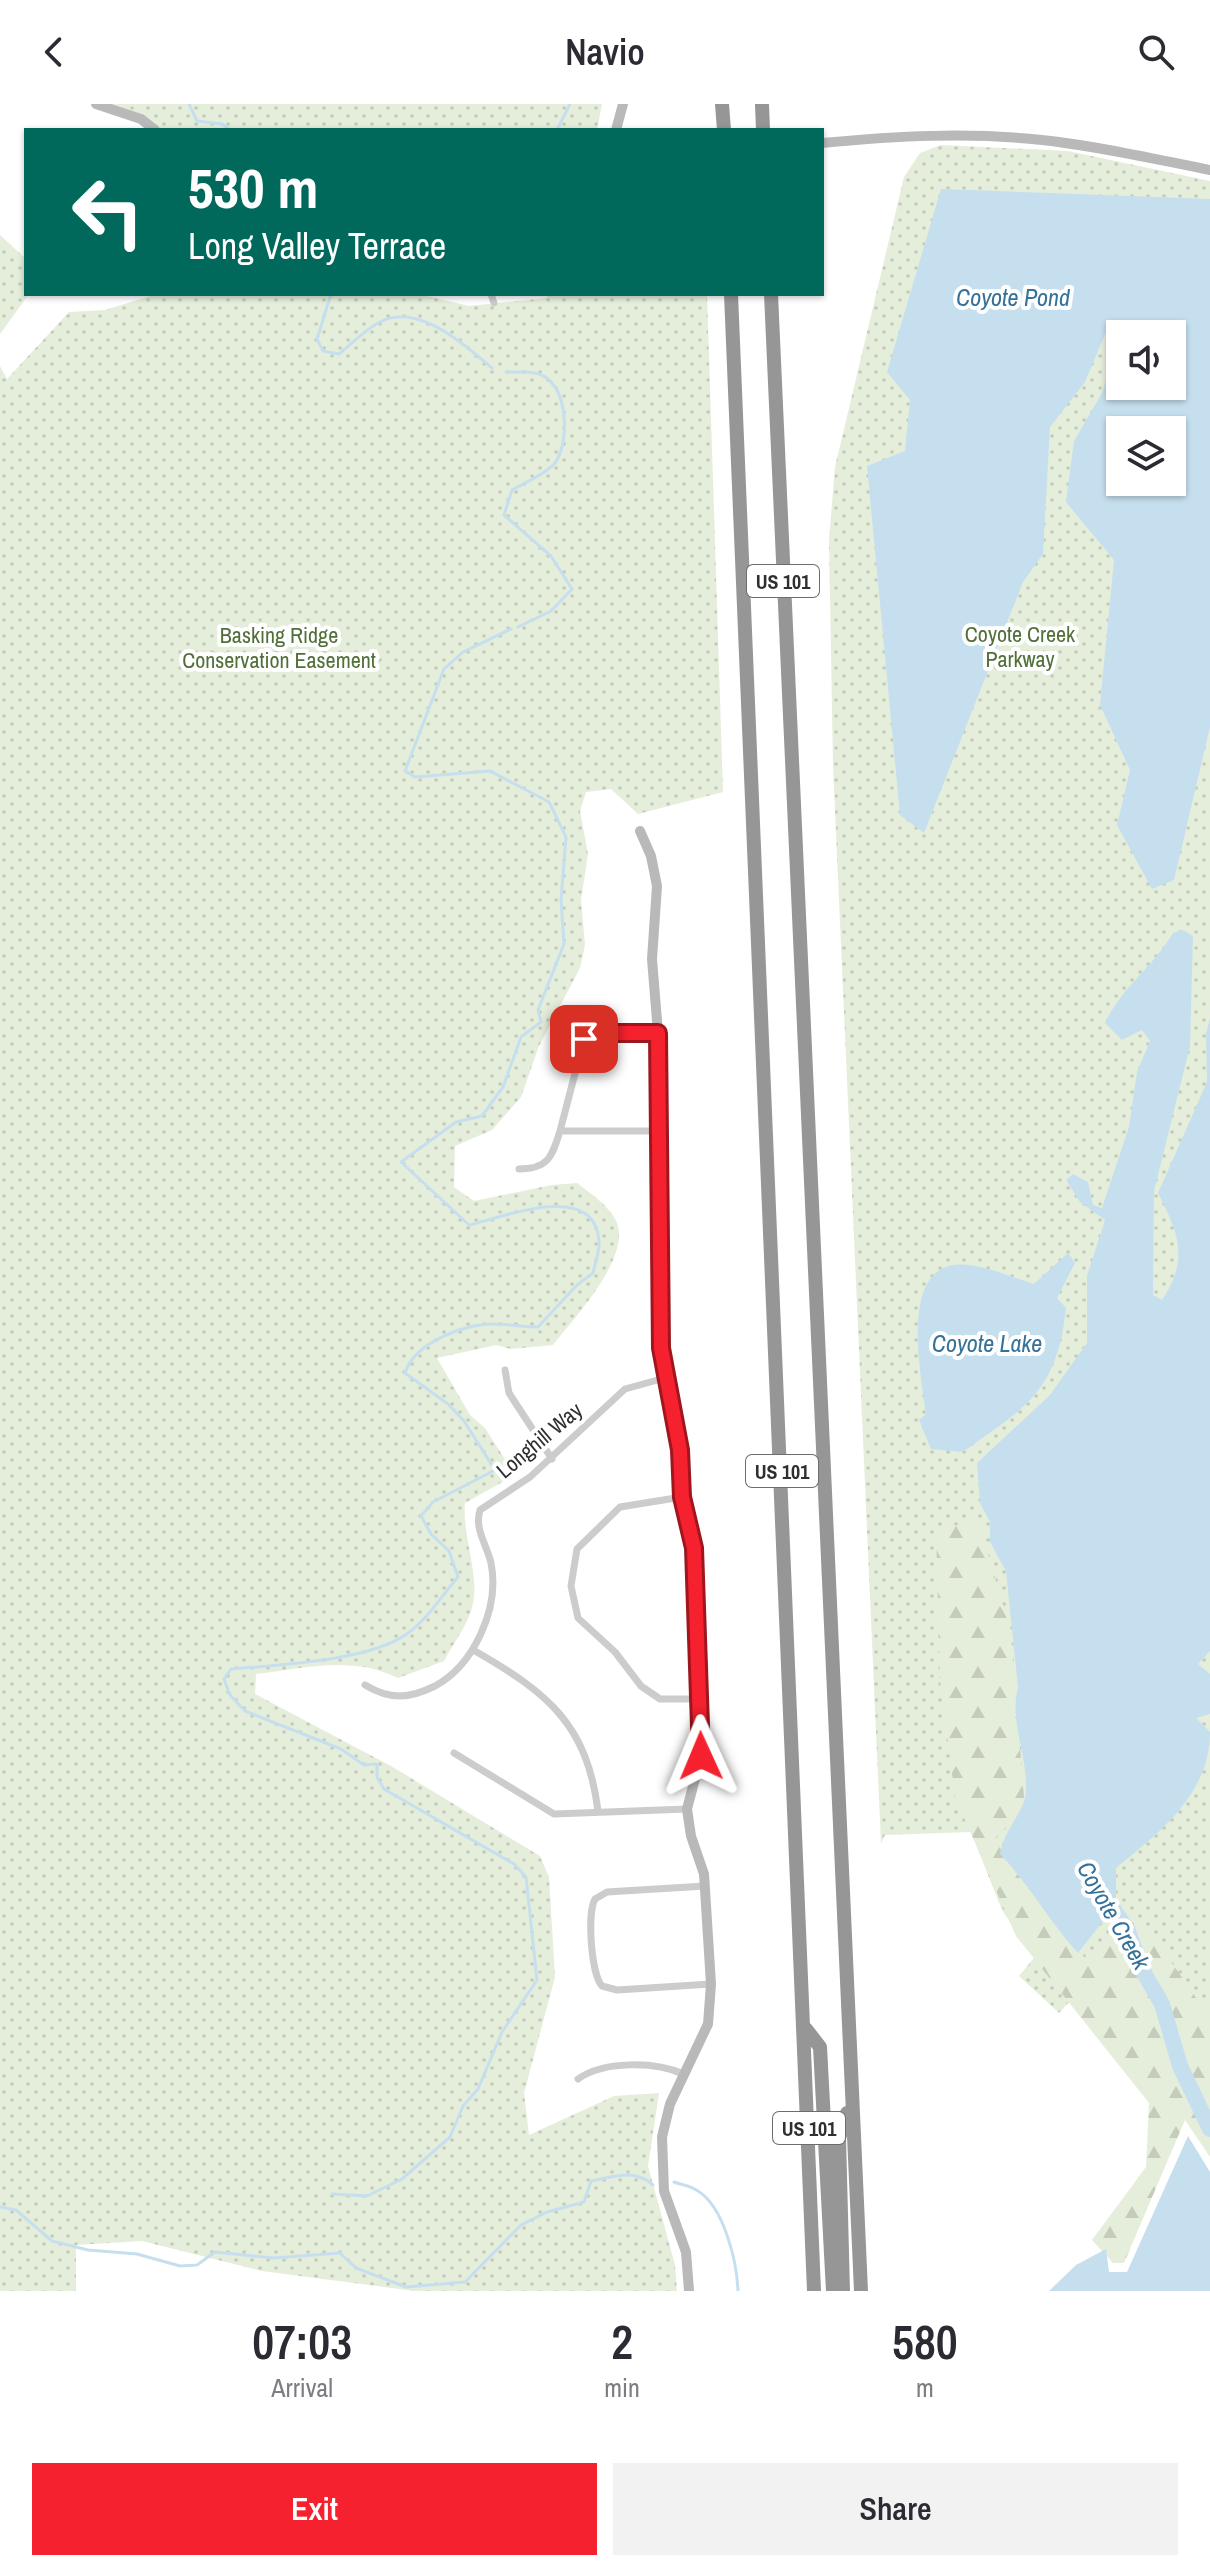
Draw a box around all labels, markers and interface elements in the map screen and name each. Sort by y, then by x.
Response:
text: Navio [565,28,645,76]
icon: back [32,30,76,74]
icon: search [1134,30,1178,74]
text: 530 m [188,150,318,225]
icon: left [56,160,160,264]
text: Long Valley Terrace [188,222,446,270]
water label: Coyote Pond [956,281,1071,313]
map controls [1106,320,1186,496]
button: sound [1106,320,1186,400]
button: layers [1106,416,1186,496]
road number: US 101 [747,565,819,597]
park label: Coyote Creek Parkway [965,619,1076,674]
park label: Basking Ridge Conservation Easement [182,620,376,675]
pin [550,1005,618,1073]
icon: arrive [562,1017,606,1061]
water label: Coyote Lake [932,1327,1042,1359]
street label: Longhill Way [490,1395,588,1485]
road number: US 101 [746,1455,818,1487]
position arrow [659,1714,743,1798]
water label: Coyote Creek [1070,1855,1159,1976]
road number: US 101 [773,2112,845,2144]
text: 07:03 [252,2309,352,2374]
text: 2 [611,2309,633,2374]
text: 580 [892,2309,958,2374]
text: Arrival [271,2370,333,2405]
text: min [604,2370,640,2405]
text: m [916,2370,934,2405]
button: Exit [32,2463,597,2555]
button: Share [613,2463,1178,2555]

